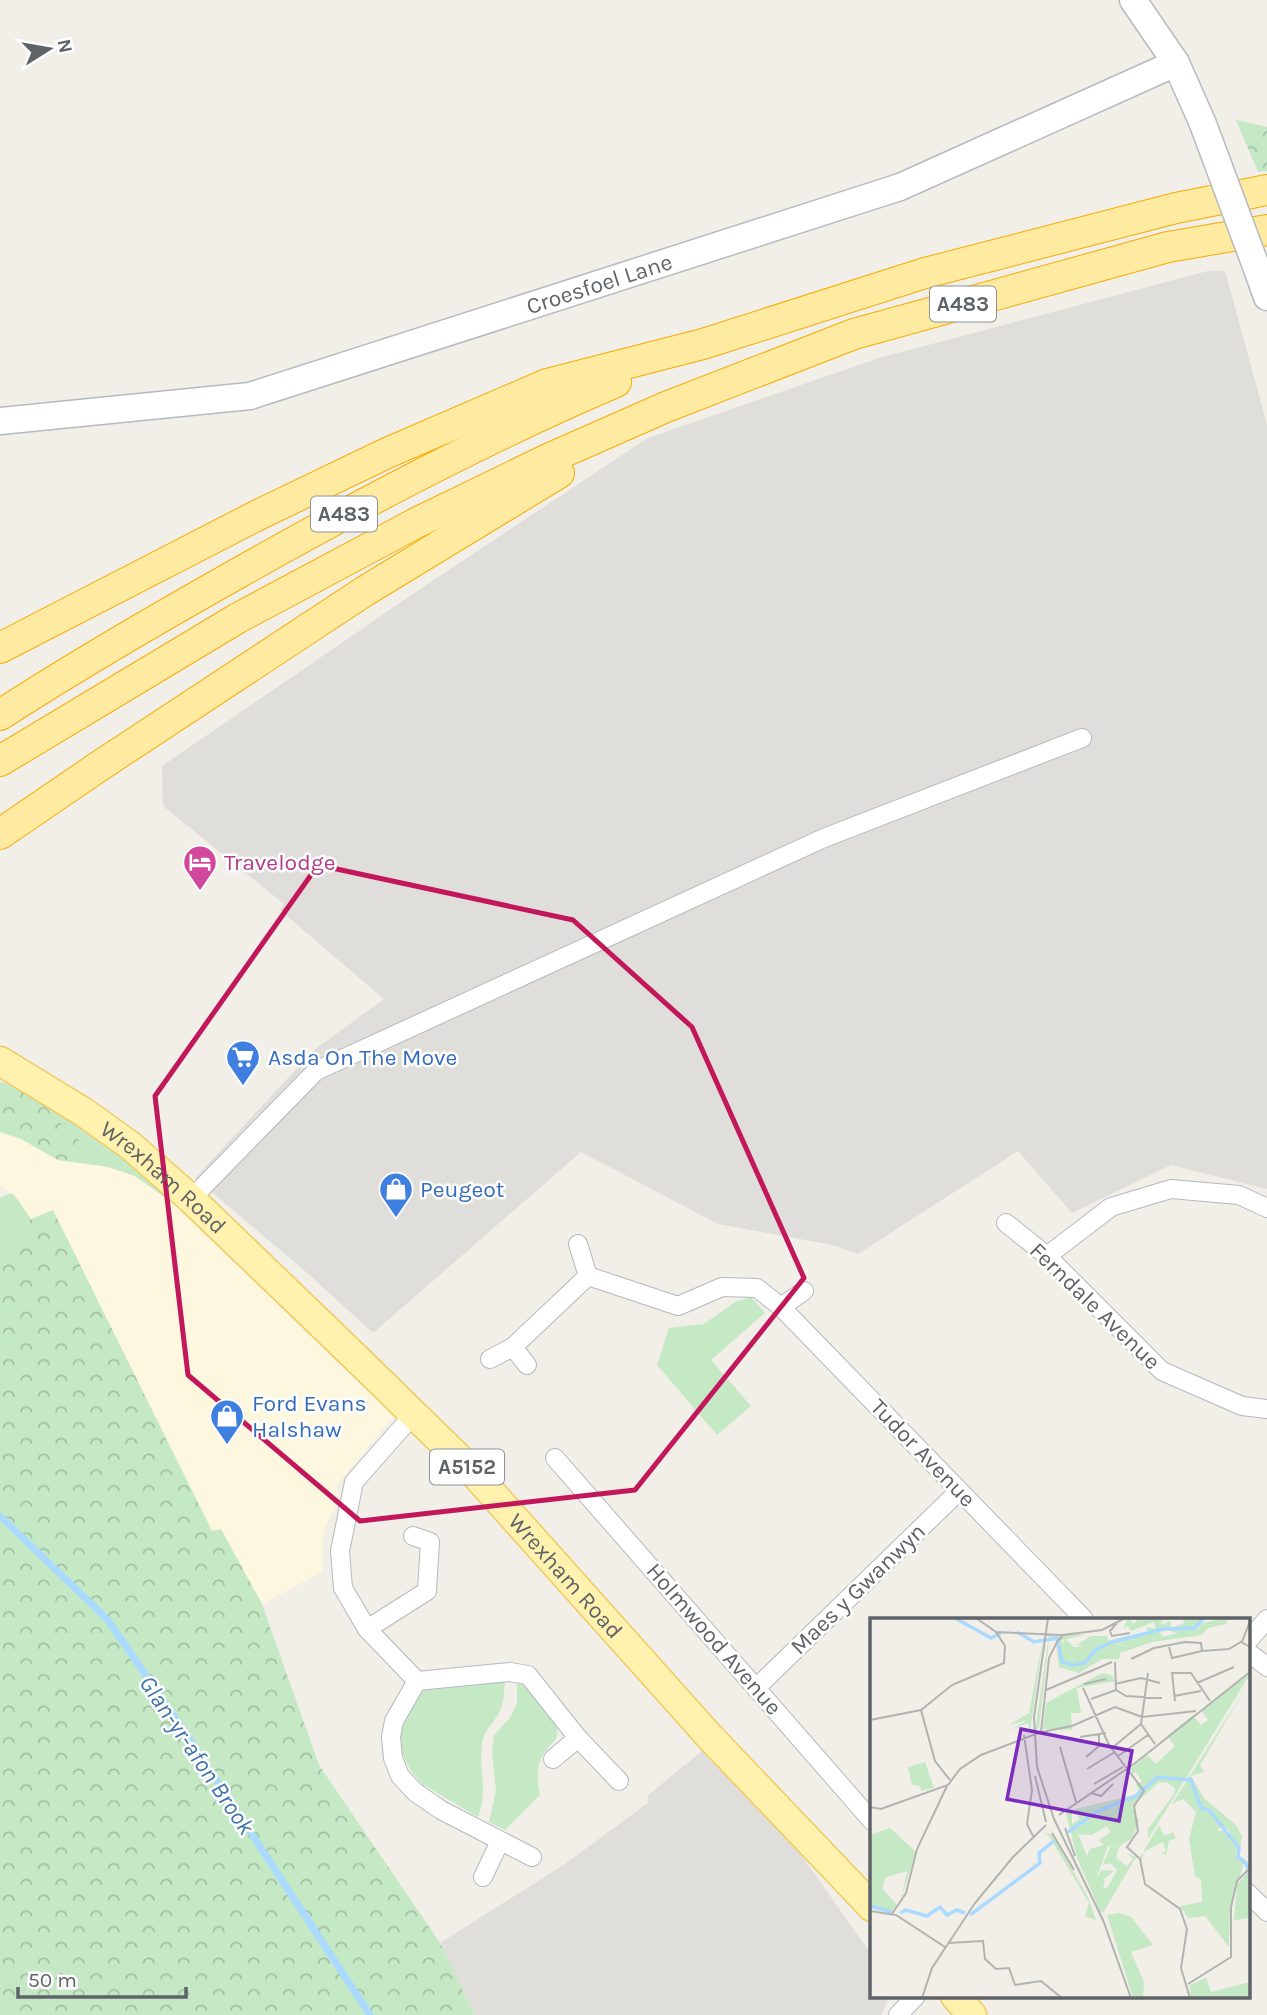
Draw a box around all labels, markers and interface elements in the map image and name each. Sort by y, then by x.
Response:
north arrow [14,14,84,84]
text: N [53,37,77,55]
street label: Croesfoel Lane [523,248,675,320]
road number: A483 [930,286,996,322]
road number: A483 [311,496,377,532]
hotel icon: Travelodge [181,843,219,892]
place label: Travelodge [224,849,336,876]
supermarket icon: Asda On The Move [224,1038,262,1087]
place label: Asda On The Move [268,1044,457,1071]
street label: Wrexham Road [95,1115,232,1239]
shop icon: Peugeot [377,1170,415,1219]
place label: Peugeot [420,1176,505,1203]
street label: Ferndale Avenue [1024,1237,1166,1375]
place label: Ford Evans Halshaw [252,1390,367,1443]
street label: Tudor Avenue [865,1393,981,1513]
shop icon: Ford Evans Halshaw [208,1397,246,1446]
road number: A5152 [430,1450,504,1484]
street label: Wrexham Road [503,1508,629,1644]
street label: Maes y Gwanwyn [785,1518,931,1660]
street label: Holmwood Avenue [641,1558,787,1720]
inset map [870,1618,1250,1997]
water label: Glan-yr-afon Brook [133,1670,261,1840]
scale bar [18,1955,186,1999]
text: 50 m [28,1968,77,1992]

